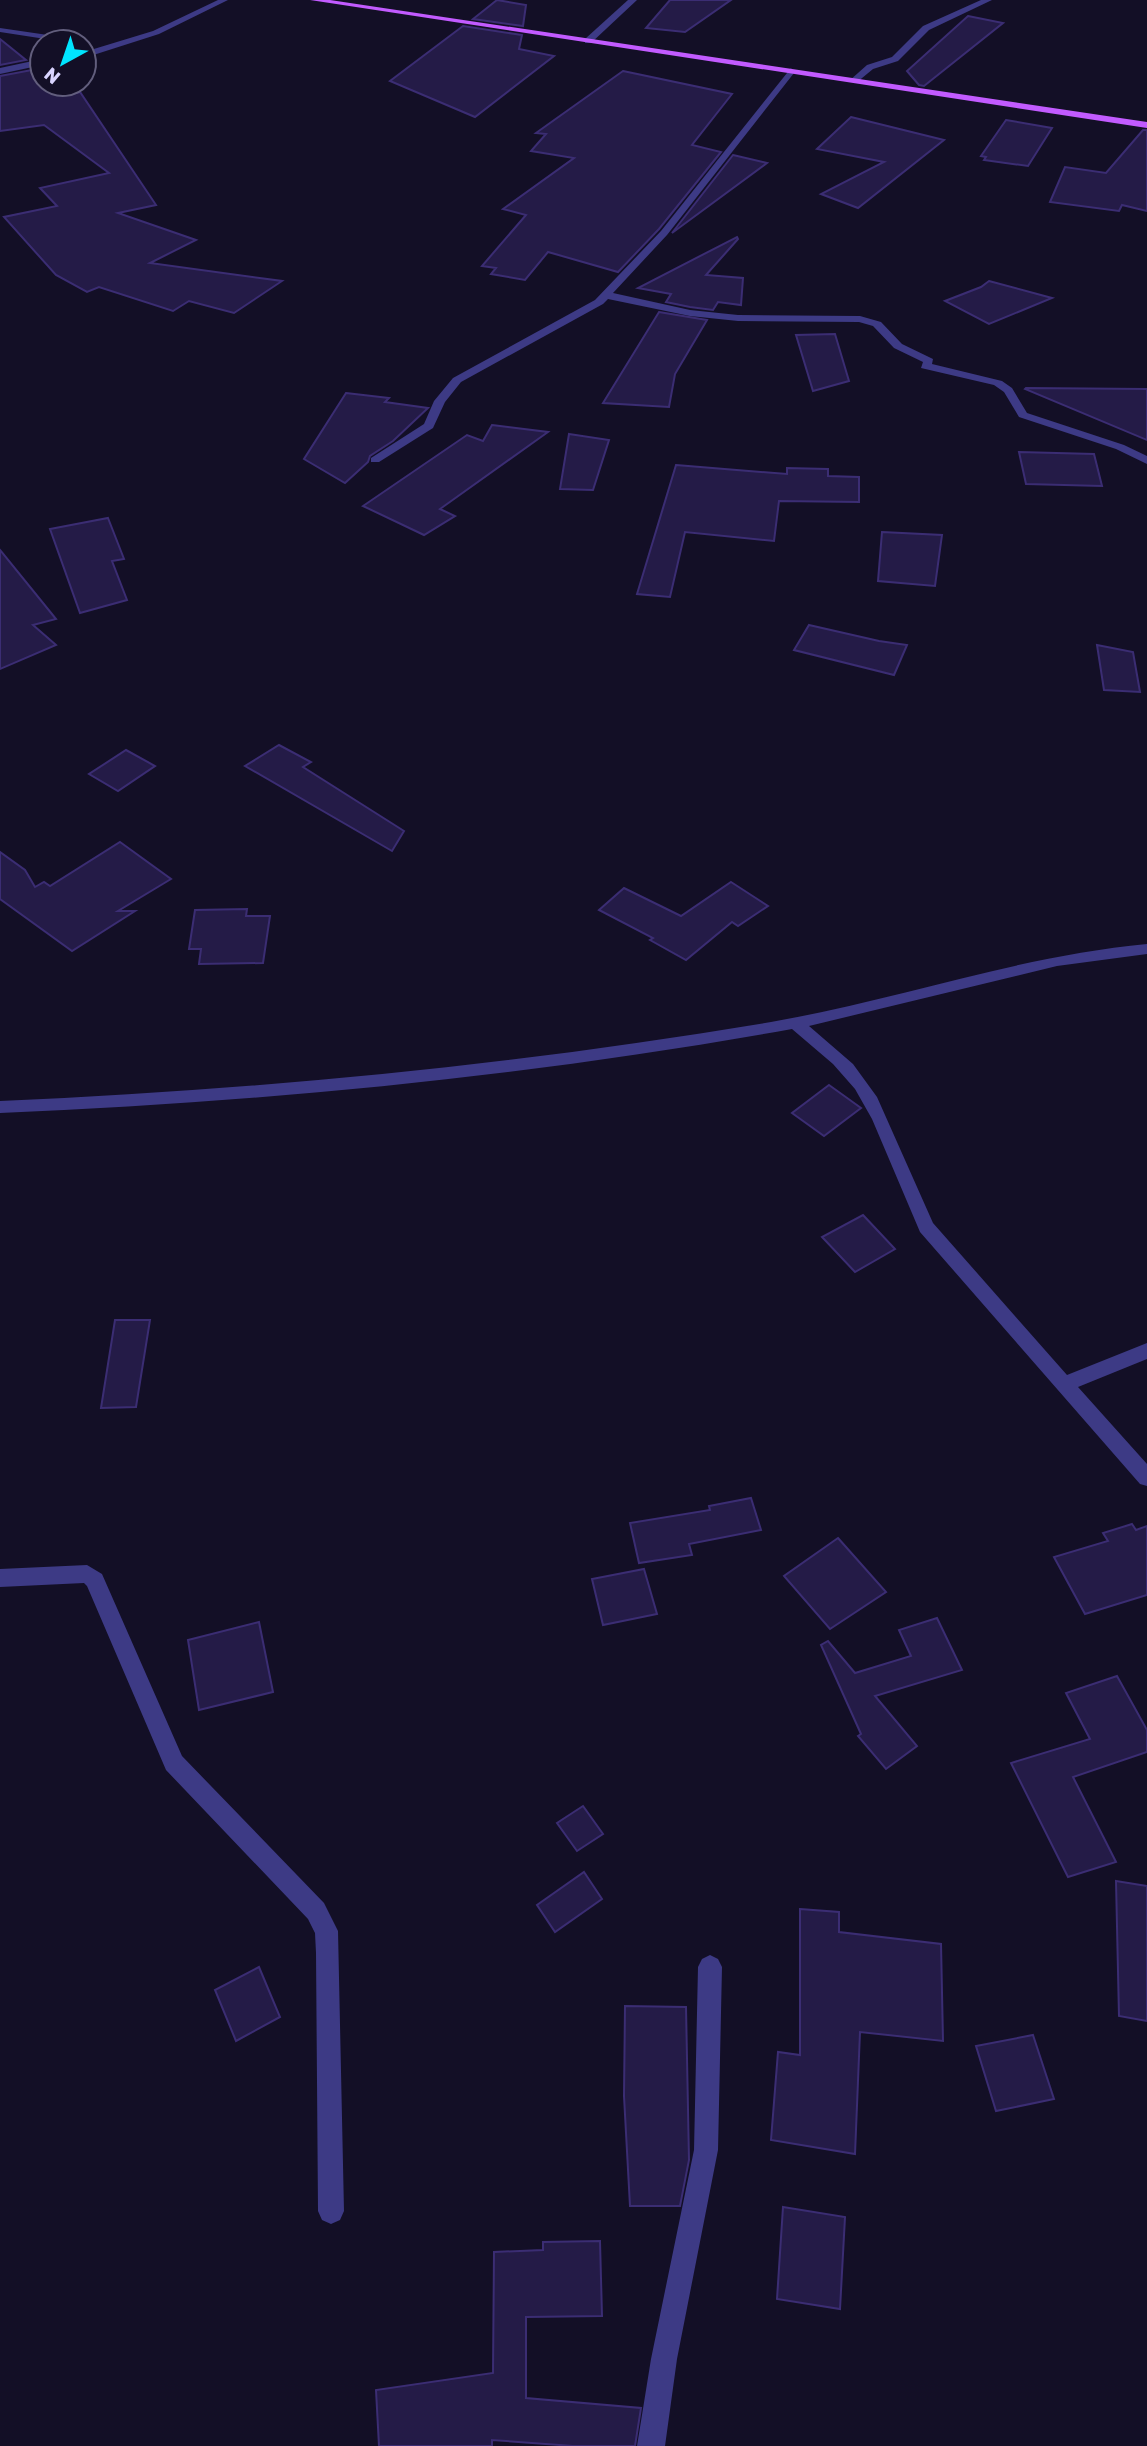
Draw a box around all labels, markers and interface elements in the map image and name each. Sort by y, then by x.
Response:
north arrow [28,28,98,98]
text: N [40,62,65,89]

